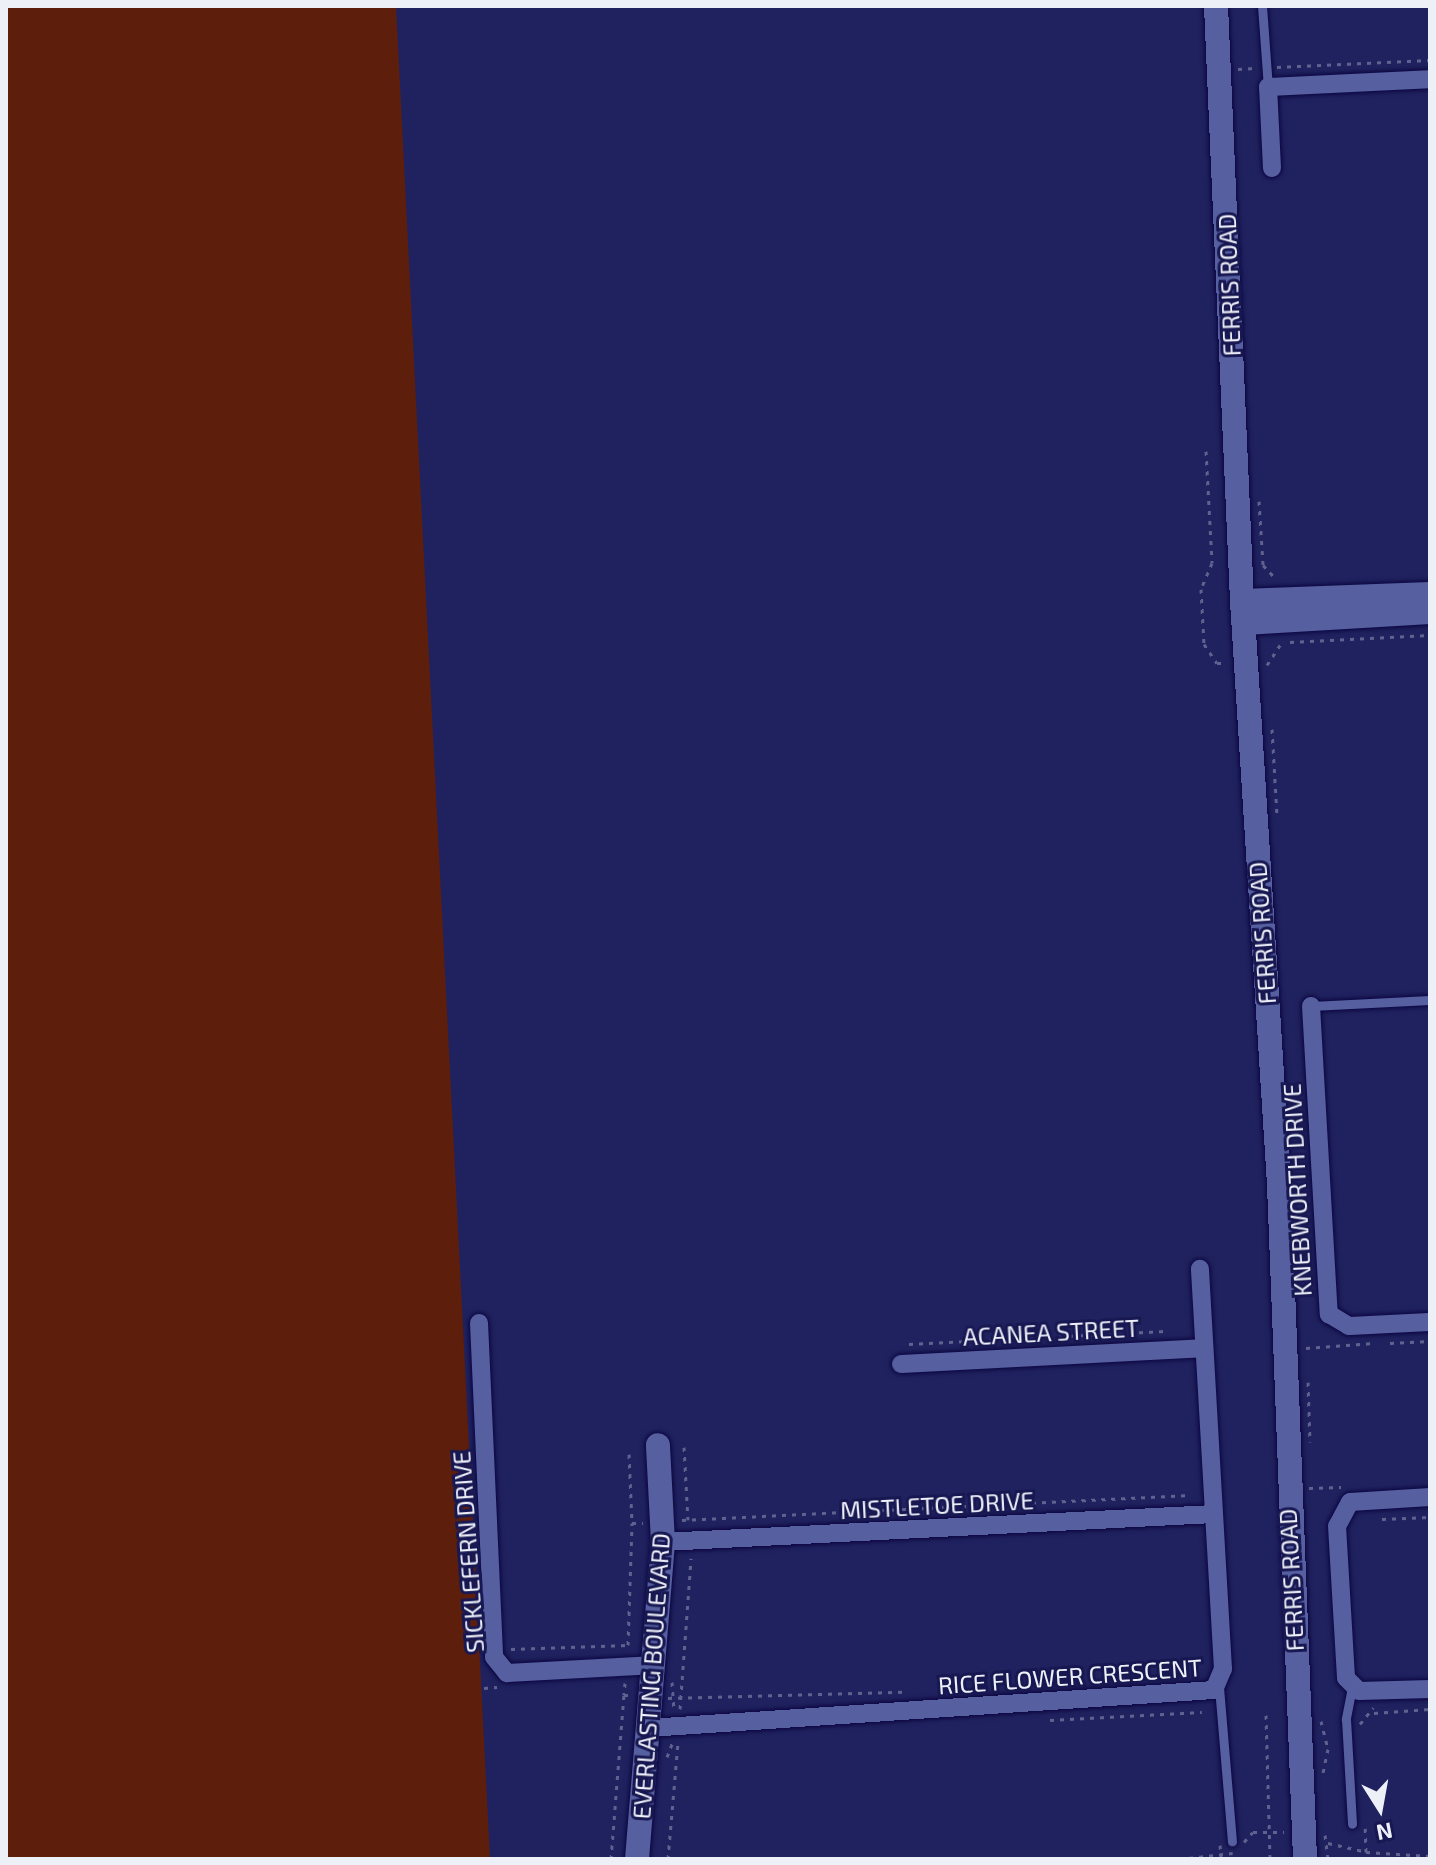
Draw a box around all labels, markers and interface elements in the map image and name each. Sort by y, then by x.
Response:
street label: FERRIS ROAD [1212,213,1246,357]
street label: FERRIS ROAD [1243,861,1281,1005]
street label: KNEBWORTH DRIVE [1277,1083,1317,1297]
street label: ACANEA STREET [962,1313,1140,1351]
street label: SICKLEFERN DRIVE [447,1450,489,1654]
street label: MISTLETOE DRIVE [839,1486,1035,1524]
street label: FERRIS ROAD [1273,1508,1309,1652]
street label: EVERLASTING BOULEVARD [627,1532,675,1820]
street label: RICE FLOWER CRESCENT [937,1652,1203,1700]
north arrow [1340,1769,1420,1849]
text: N [1374,1818,1395,1847]

